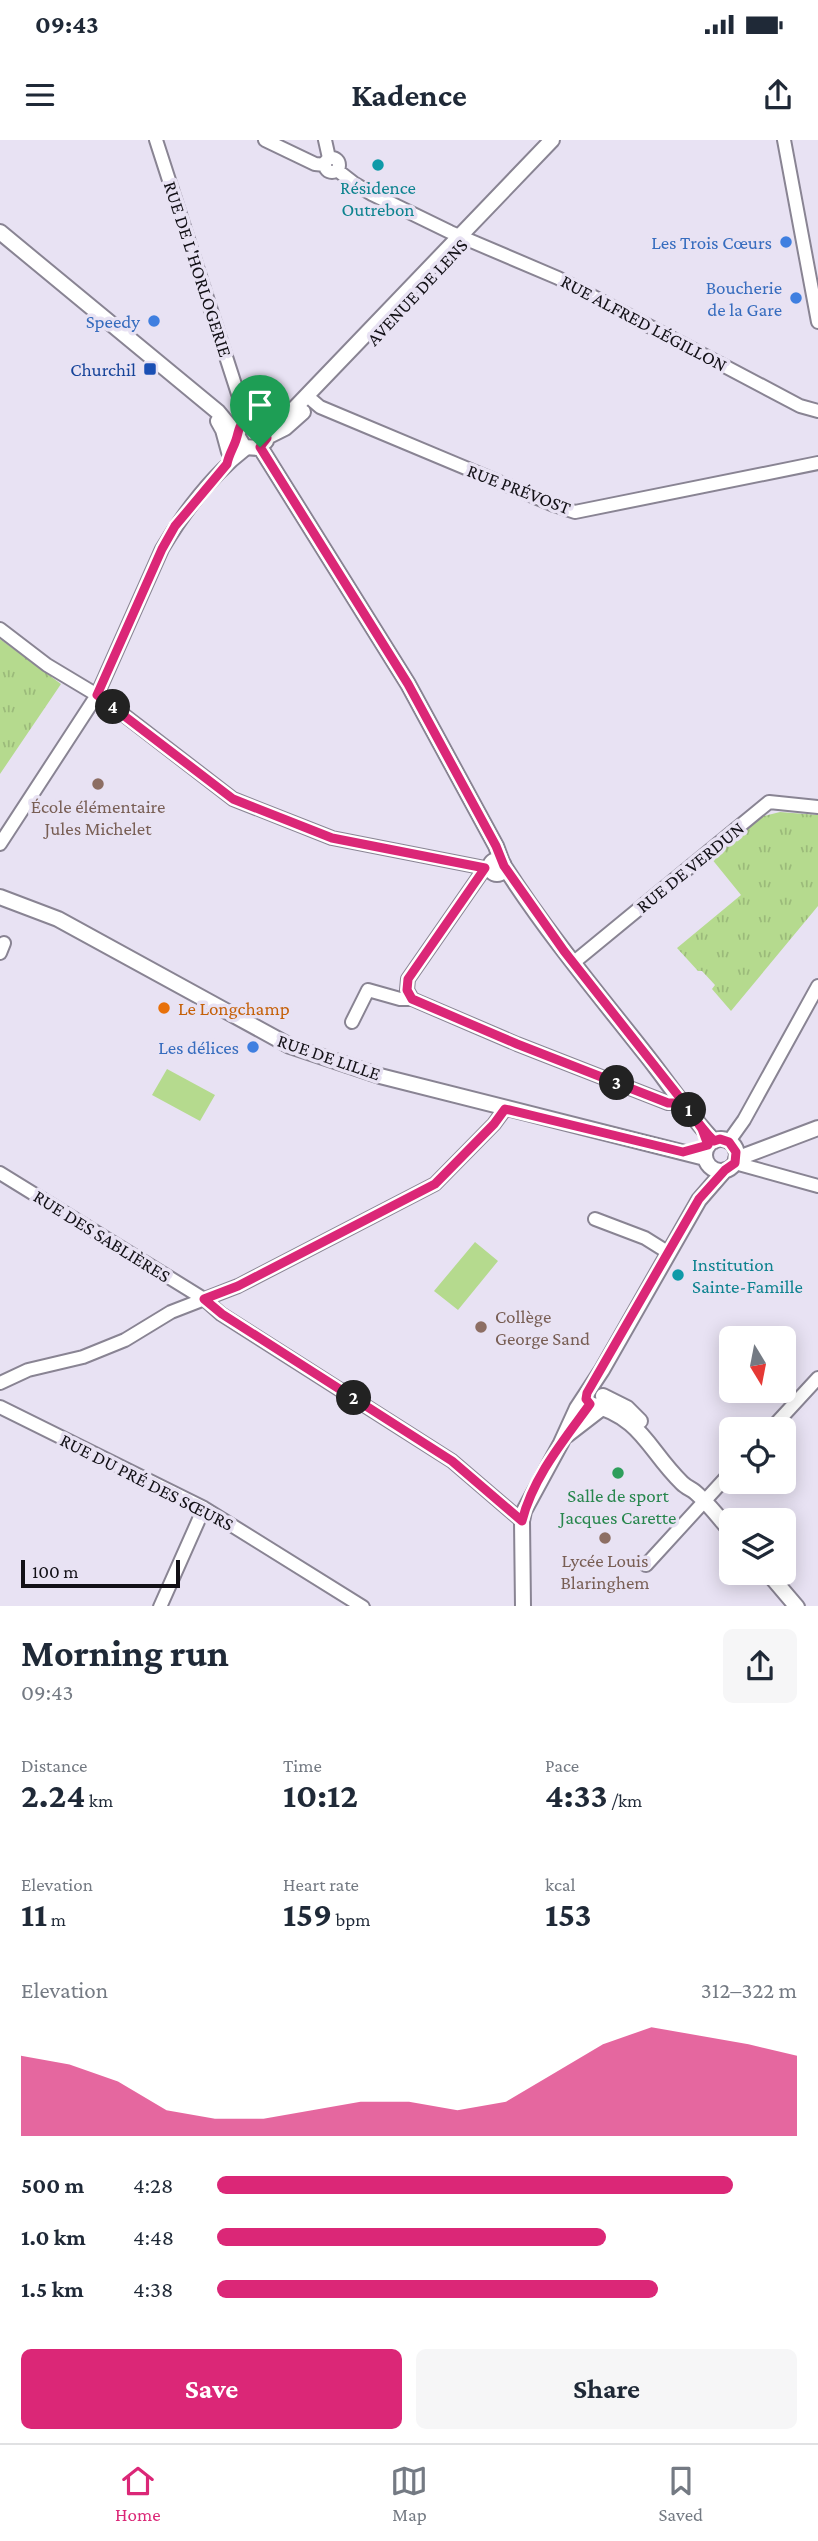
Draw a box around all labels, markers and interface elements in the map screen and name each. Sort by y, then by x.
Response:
text: 09:43 [35,10,99,39]
icon: menu [21,76,59,114]
icon: share [759,76,797,114]
text: Kadence [351,77,467,113]
marker: Résidence Outrebon [370,157,386,173]
place label: Résidence Outrebon [340,177,416,220]
street label: RUE DE L'HORLOGERIE [160,178,236,360]
place label: Les Trois Cœurs [651,232,772,253]
street label: AVENUE DE LENS [362,234,472,350]
marker: Les Trois Cœurs [778,234,794,250]
street label: RUE ALFRED LÉGILLON [558,270,730,376]
place label: Boucherie de la Gare [706,277,782,320]
marker: Boucherie de la Gare [788,290,804,306]
place label: Speedy [86,311,140,332]
marker: Speedy [146,313,162,329]
place label: Churchil [70,359,136,380]
marker: Churchil [142,361,158,377]
pin [230,375,290,447]
icon: arrive [241,386,279,424]
street label: RUE PRÉVOST [464,460,574,519]
pin: 4 [96,690,130,724]
text: 4 [107,696,118,717]
marker: École élémentaire Jules Michelet [90,776,106,792]
place label: École élémentaire Jules Michelet [31,796,165,839]
street label: RUE DE VERDUN [632,817,748,917]
place label: Le Longchamp [178,998,290,1019]
marker: Le Longchamp [156,1000,172,1016]
street label: RUE DE LILLE [275,1030,383,1084]
place label: Les délices [158,1037,239,1058]
marker: Les délices [245,1039,261,1055]
pin: 3 [600,1066,634,1100]
text: 3 [612,1072,621,1093]
pin: 1 [672,1093,706,1128]
text: 1 [685,1099,692,1120]
street label: RUE DES SABLIÈRES [30,1185,174,1287]
place label: Institution Sainte-Famille [692,1254,803,1297]
marker: Institution Sainte-Famille [670,1267,686,1283]
place label: Collège George Sand [495,1306,590,1349]
marker: Collège George Sand [473,1319,489,1335]
north arrow [719,1326,796,1404]
map controls [719,1326,796,1585]
pin: 2 [336,1380,372,1416]
text: 2 [349,1387,358,1408]
button: locate [719,1417,796,1494]
street label: RUE DU PRÉ DES SŒURS [57,1429,237,1535]
marker: Salle de sport Jacques Carette [610,1465,626,1481]
place label: Salle de sport Jacques Carette [558,1485,676,1528]
button: layers [719,1508,796,1585]
marker: Lycée Louis Blaringhem [597,1530,613,1546]
place label: Lycée Louis Blaringhem [560,1550,650,1593]
scale bar [21,1558,180,1589]
text: 100 m [32,1561,79,1582]
button: share [723,1629,797,1703]
text: Morning run [21,1632,229,1674]
text: 09:43 [21,1679,73,1705]
text: Distance [21,1755,87,1776]
text: Time [283,1755,322,1776]
text: Pace [545,1755,579,1776]
text: 2.24 [21,1776,85,1815]
text: 10:12 [283,1776,358,1815]
text: 4:33 [545,1776,608,1815]
text: km [85,1790,113,1811]
text: /km [608,1790,642,1811]
text: Elevation [21,1874,93,1895]
text: Heart rate [283,1874,359,1895]
text: kcal [545,1874,576,1895]
text: 11 [21,1895,47,1934]
text: 159 [283,1895,332,1934]
text: 153 [545,1895,592,1934]
text: m [47,1909,66,1930]
text: bpm [332,1909,371,1930]
text: Elevation [21,1977,108,2003]
text: 312–322 m [701,1977,797,2003]
text: 500 m [21,2172,84,2198]
text: 4:28 [133,2172,173,2198]
text: 1.0 km [21,2224,86,2250]
text: 4:48 [133,2224,174,2250]
text: 1.5 km [21,2276,84,2302]
text: 4:38 [133,2276,173,2302]
button: Save [21,2349,402,2429]
button: Share [416,2349,797,2429]
tab: Home [115,2462,161,2525]
tab: Map [390,2462,428,2525]
tab: Saved [658,2462,703,2525]

